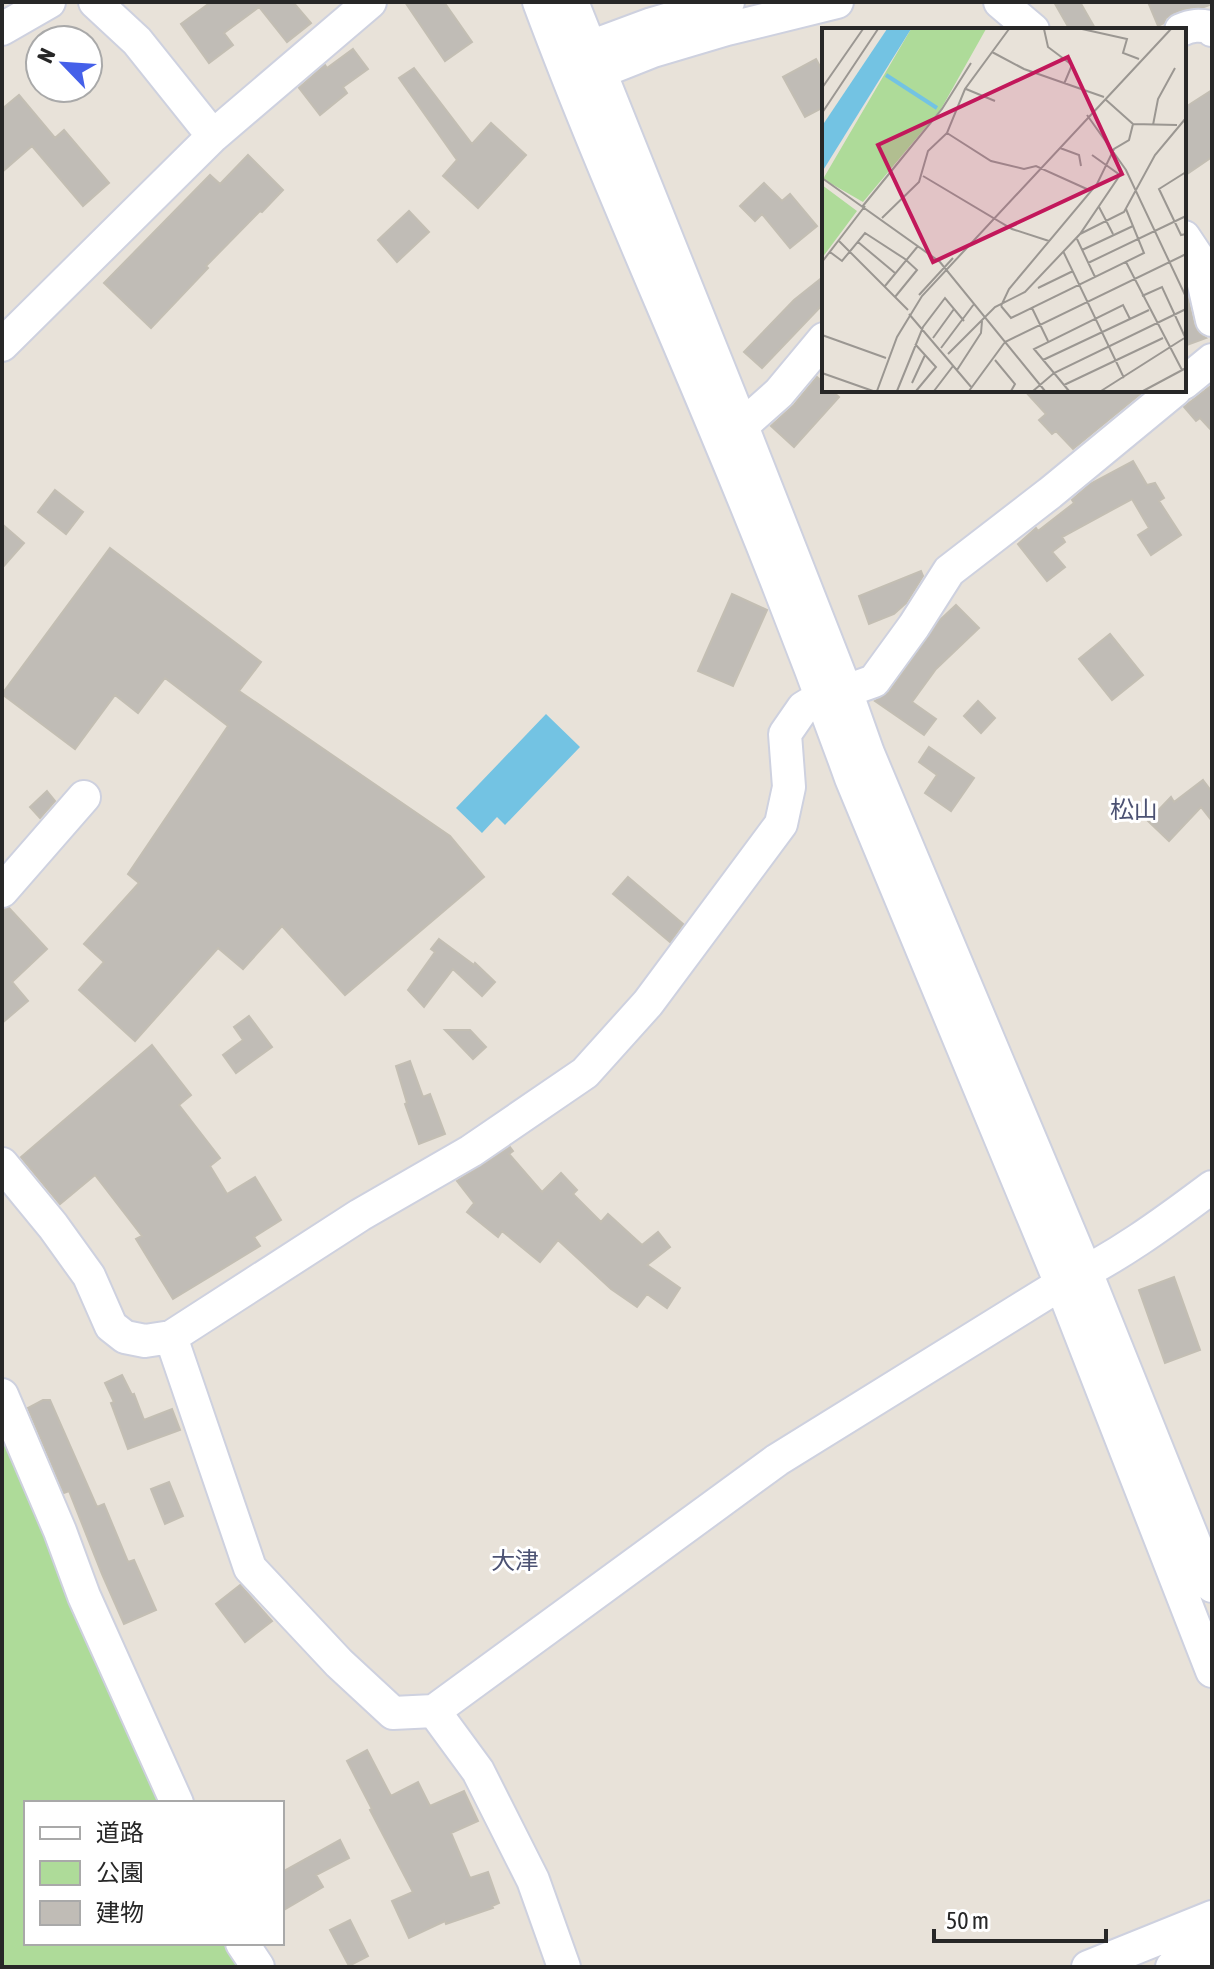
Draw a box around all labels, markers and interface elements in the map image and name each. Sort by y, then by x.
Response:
north arrow [24,24,104,104]
inset map [822,28,1186,392]
text: N [31,44,60,67]
district label: 松山 [1110,796,1158,823]
district label: 大津 [491,1547,539,1574]
legend [24,1801,284,1945]
text: 道路 [96,1819,144,1846]
text: 公園 [96,1859,144,1886]
scale bar [934,1893,1106,1943]
text: 建物 [96,1899,144,1926]
text: 50 m [946,1907,989,1934]

